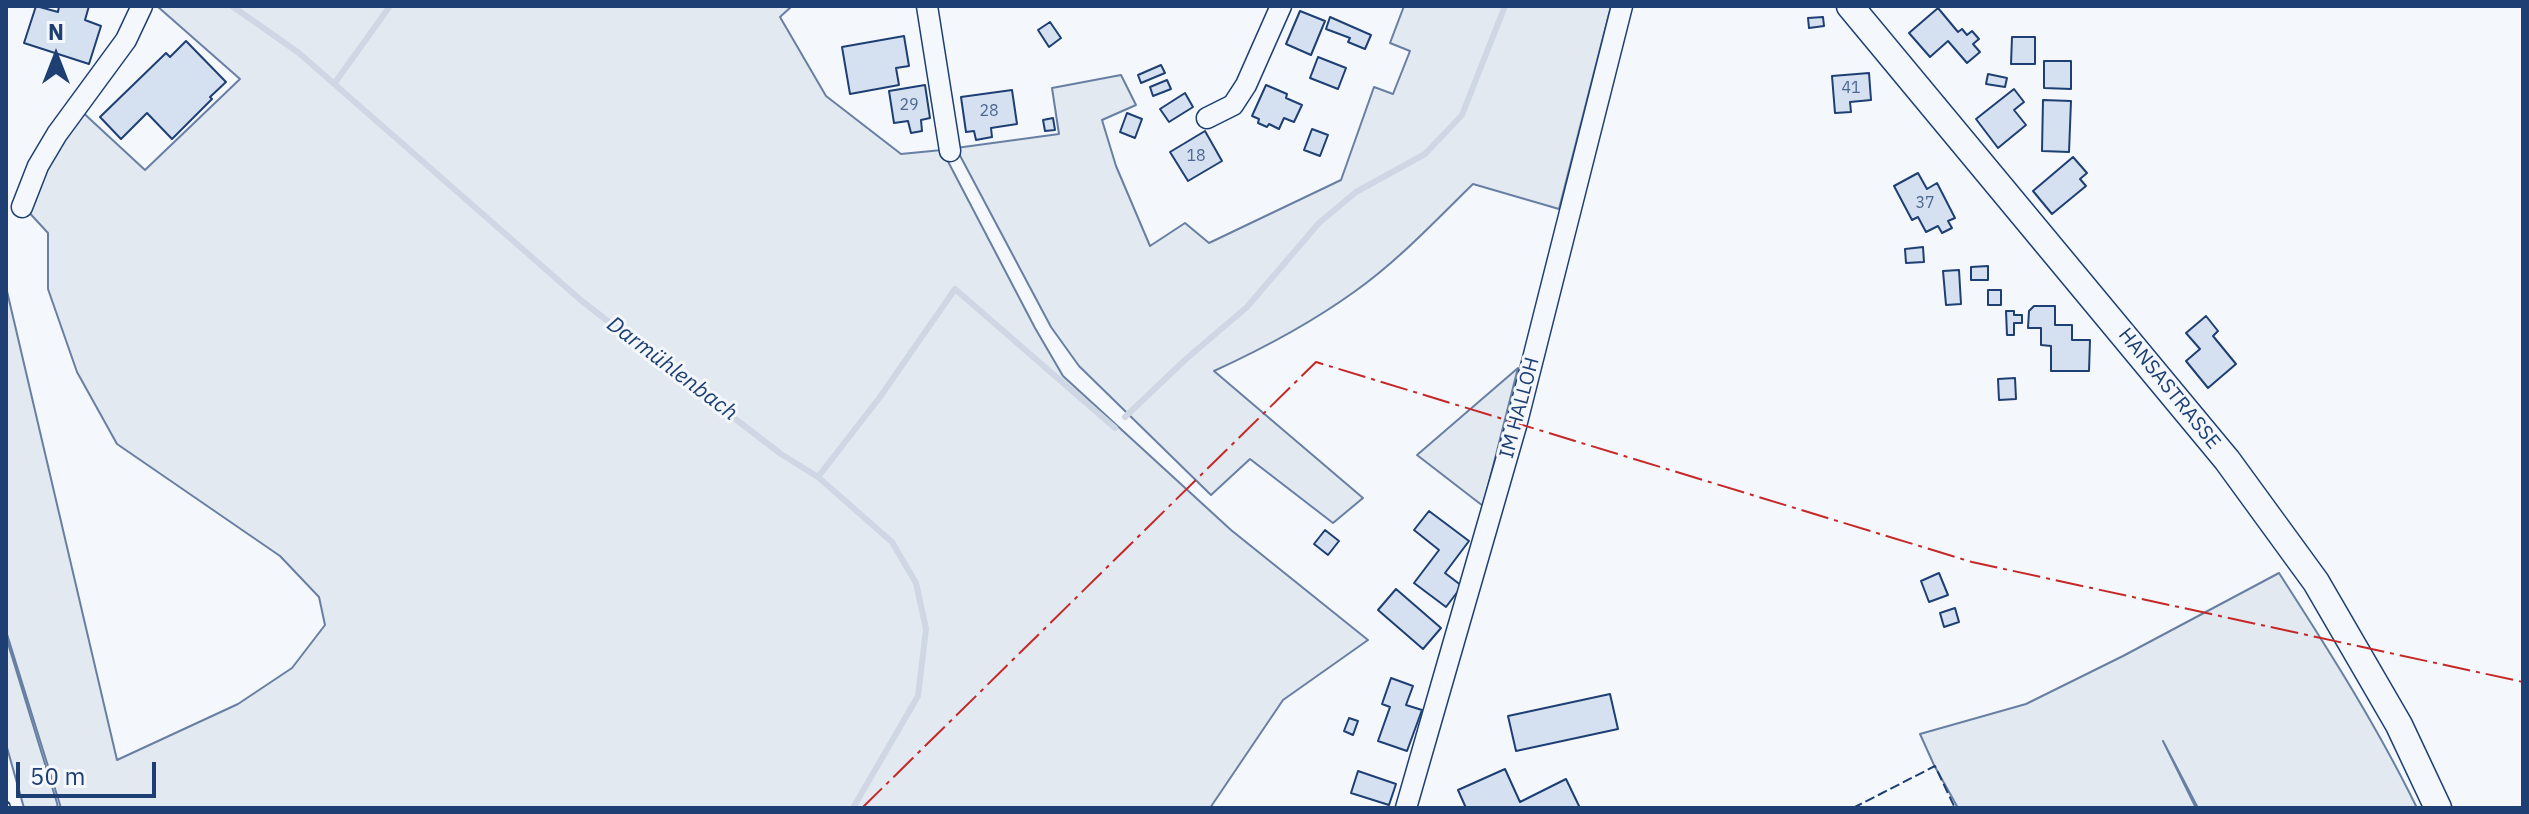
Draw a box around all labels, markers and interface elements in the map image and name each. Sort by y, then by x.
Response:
north arrow [16,16,96,96]
text: N [48,17,64,46]
house number: 41 [1841,78,1861,98]
house number: 29 [899,95,919,115]
house number: 28 [979,101,999,121]
house number: 18 [1186,146,1206,166]
house number: 37 [1915,193,1935,213]
water label: Darmühlenbach [601,311,743,427]
street label: HANSASTRASSE [2113,324,2225,454]
street label: IM HALLOH [1495,355,1545,461]
scale bar [20,746,160,796]
text: 50 m [30,760,85,792]

